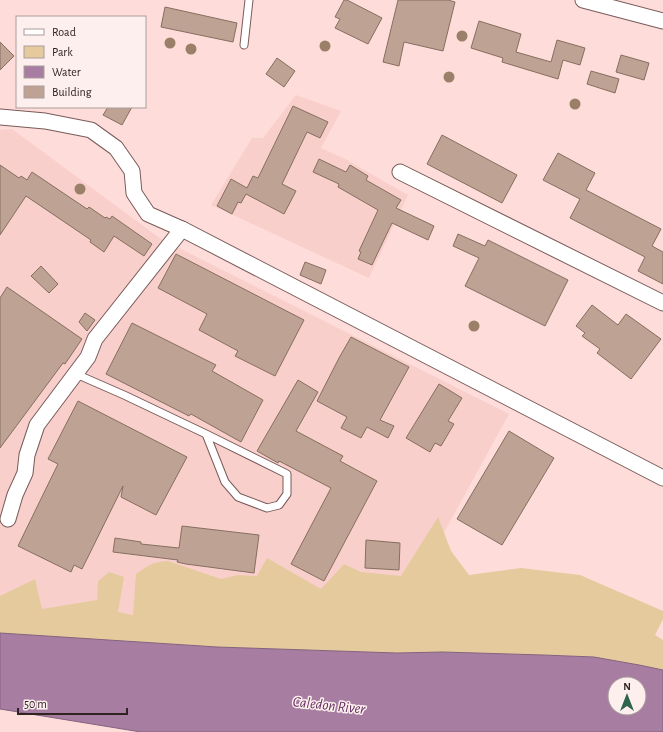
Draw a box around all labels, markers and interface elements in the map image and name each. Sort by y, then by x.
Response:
legend [16,16,146,108]
text: Road [52,26,76,38]
text: Park [52,46,73,58]
text: Water [52,66,81,78]
text: Building [52,86,92,98]
north arrow [607,676,647,716]
text: N [623,681,631,692]
scale bar [18,690,127,716]
water label: Caledon River [292,694,367,717]
text: 50 m [24,698,47,710]

